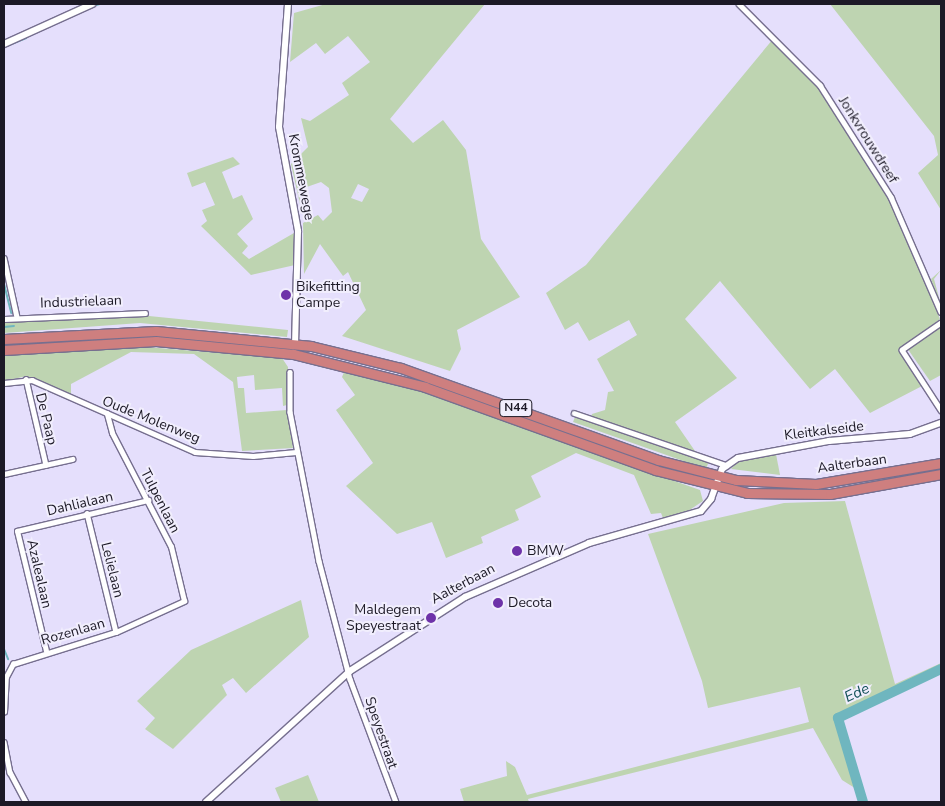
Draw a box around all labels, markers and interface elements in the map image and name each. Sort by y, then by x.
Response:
street label: Jonkvrouwdreef [835,94,901,186]
street label: Krommewege [284,132,318,222]
place label: Bikefitting Campe [296,279,360,312]
marker: Bikefitting Campe [280,289,292,301]
street label: Industrielaan [40,292,122,312]
street label: De Paap [31,391,61,447]
street label: Oude Molenweg [100,393,202,447]
road number: N44 [498,398,534,418]
street label: Kleitkalseide [783,418,865,444]
street label: Aalterbaan [816,451,888,477]
street label: Tulpenlaan [137,466,183,536]
street label: Dahlialaan [45,488,115,520]
street label: Azalealaan [23,538,55,610]
street label: Lelielaan [97,540,127,600]
place label: BMW [527,543,564,559]
marker: BMW [511,545,523,557]
street label: Aalterbaan [428,560,498,608]
place label: Decota [508,595,552,611]
marker: Decota [492,597,504,609]
place label: Maldegem Speyestraat [346,602,421,634]
marker: Maldegem Speyestraat [425,612,437,624]
street label: Rozenlaan [39,615,107,649]
water label: Ede [842,679,872,707]
street label: Speyestraat [361,695,401,771]

